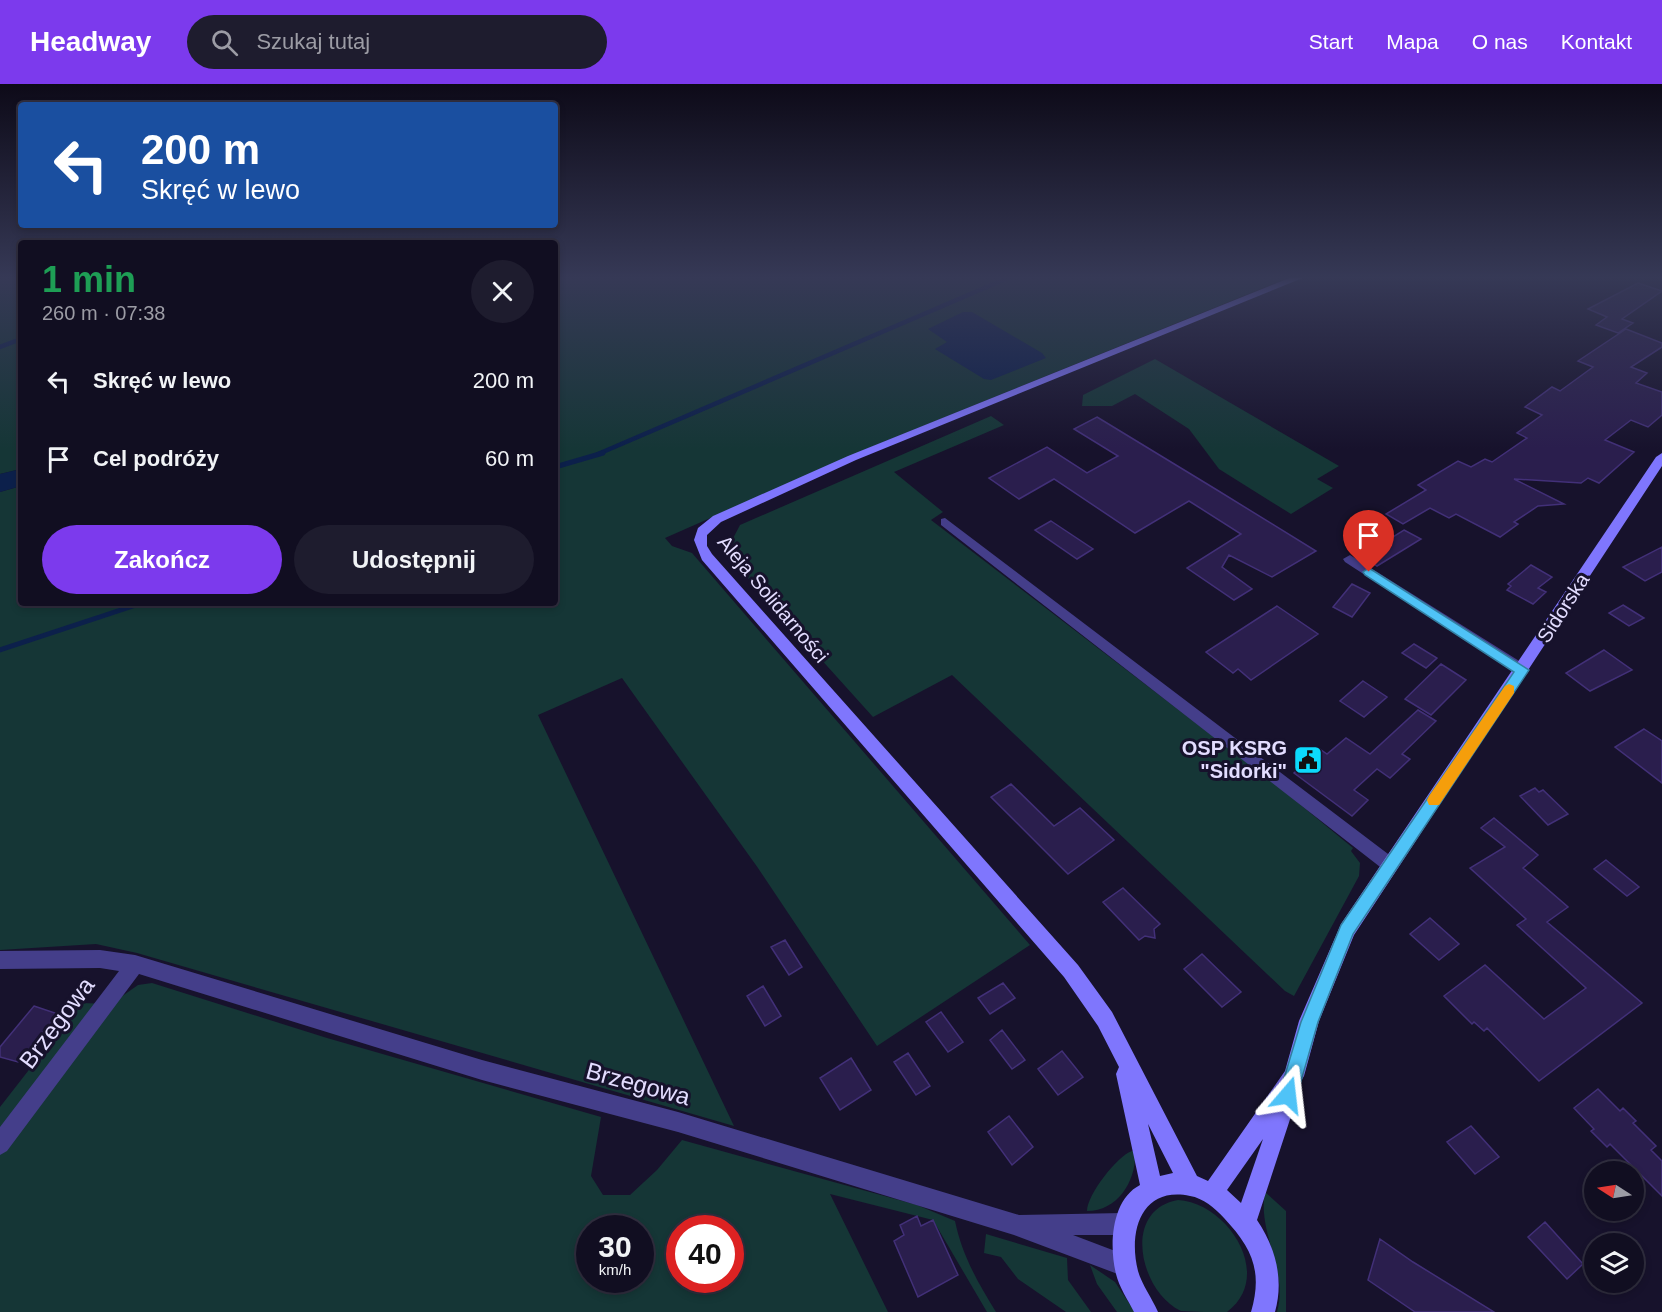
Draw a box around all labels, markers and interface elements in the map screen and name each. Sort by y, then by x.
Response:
search box [187,15,607,69]
text: Headway [30,26,151,57]
icon: search [208,26,241,59]
text: Szukaj tutaj [256,29,370,54]
text: Start [1309,30,1353,53]
text: Mapa [1386,30,1439,53]
text: O nas [1472,30,1528,53]
text: Kontakt [1561,30,1632,53]
icon: left [42,126,120,204]
text: 200 m [141,126,260,173]
text: Skręć w lewo [141,175,300,205]
text: 1 min [42,259,136,300]
button: close [471,260,534,323]
text: 260 m · 07:38 [42,302,165,324]
icon: left [42,365,75,398]
text: Skręć w lewo [93,368,231,393]
text: 200 m [473,368,534,393]
icon: arrive [42,443,75,476]
text: Cel podróży [93,446,219,471]
text: 60 m [485,446,534,471]
pin [1343,510,1394,572]
icon: arrive [1352,519,1385,552]
button: Zakończ [42,525,282,594]
button: Udostępnij [294,525,534,594]
street label: Aleja Solidarności [713,531,833,667]
street label: Sidorska [1533,569,1594,647]
place label: OSP KSRG "Sidorki" [1182,737,1287,782]
public building icon: OSP KSRG "Sidorki" [1292,744,1324,776]
street label: Brzegowa [14,971,100,1073]
street label: Brzegowa [583,1057,694,1111]
position arrow [1256,1063,1320,1127]
north arrow [1584,1161,1644,1221]
map controls [1584,1161,1644,1293]
speed limit sign: 40 [666,1215,744,1293]
text: 30 [598,1230,632,1263]
button: layers [1584,1233,1644,1293]
text: km/h [599,1261,631,1278]

